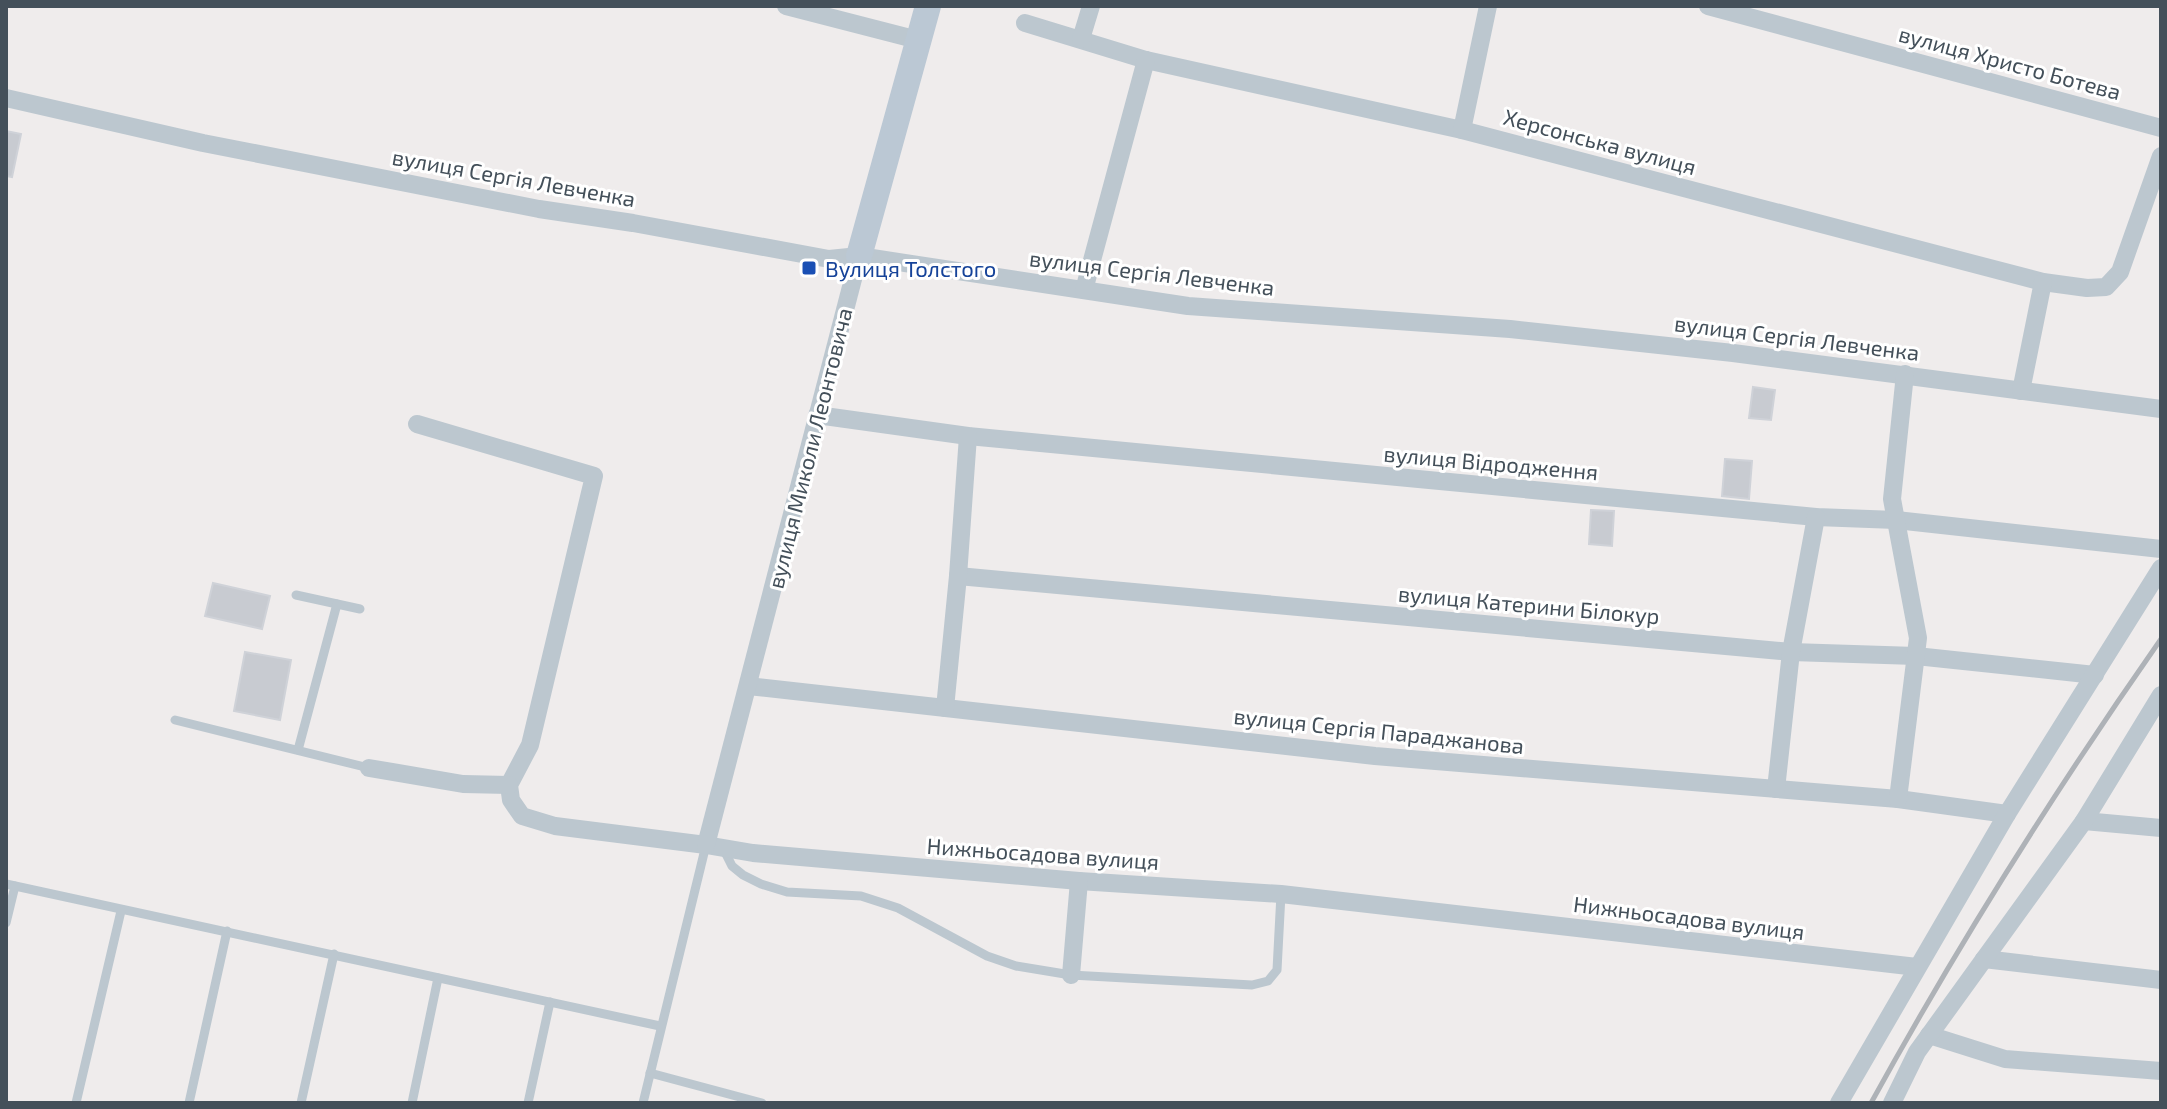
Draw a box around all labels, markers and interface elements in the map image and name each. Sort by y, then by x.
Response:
street label: вулиця Христо Ботева [1896,20,2124,105]
street label: Херсонська вулиця [1501,103,1699,180]
street label: вулиця Сергія Левченка [390,143,638,212]
street label: вулиця Сергія Левченка [1028,244,1276,301]
place label: Вулиця Толстого [825,255,996,282]
marker: Вулиця Толстого [800,259,818,277]
street label: вулиця Миколи Леонтовича [762,305,857,591]
street label: вулиця Сергія Левченка [1673,309,1921,366]
street label: вулиця Відродження [1383,440,1599,485]
street label: вулиця Катерини Білокур [1397,580,1661,629]
street label: вулиця Сергія Параджанова [1232,702,1525,759]
street label: Нижньосадова вулиця [926,832,1160,875]
street label: Нижньосадова вулиця [1572,890,1806,945]

